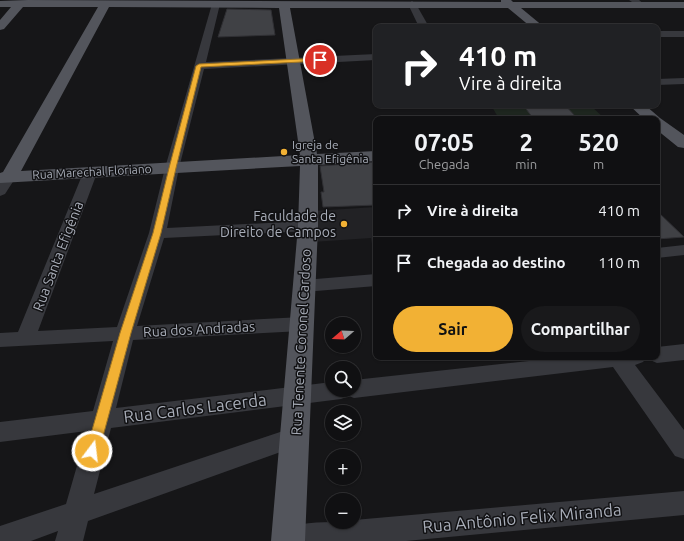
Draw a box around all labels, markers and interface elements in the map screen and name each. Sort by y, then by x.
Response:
icon: right [393,40,445,92]
text: 410 m [459,40,537,71]
pin [303,43,337,77]
icon: arrive [309,49,331,71]
text: Vire à direita [459,73,562,93]
text: 07:05 [414,129,474,156]
text: 2 [519,129,533,156]
text: 520 [578,129,619,156]
place label: Igreja de Santa Efigênia [292,138,369,165]
marker: Igreja de Santa Efigênia [279,147,289,157]
text: Chegada [419,157,470,171]
text: min [515,157,537,171]
text: m [593,157,604,171]
street label: Rua Marechal Floriano [32,162,152,181]
street label: Rua Santa Efigênia [30,199,86,313]
icon: right [393,200,415,222]
text: Vire à direita [427,202,519,219]
text: 410 m [598,202,640,219]
place label: Faculdade de Direito de Campos [220,208,336,240]
marker: Faculdade de Direito de Campos [339,219,349,229]
street label: Rua Tenente Coronel Cardoso [288,248,314,436]
icon: arrive [393,252,415,274]
text: Chegada ao destino [427,254,566,271]
text: 110 m [598,254,640,271]
button: Sair [393,306,513,352]
button: Compartilhar [521,306,640,352]
north arrow [325,317,361,353]
map controls [325,317,361,529]
street label: Rua dos Andradas [143,318,255,340]
button: search [325,361,361,397]
street label: Rua Carlos Lacerda [122,389,268,426]
button: layers [325,405,361,441]
position arrow [71,430,113,472]
button: + [325,449,361,485]
button: − [325,493,361,529]
street label: Rua Antônio Felix Miranda [422,499,622,536]

